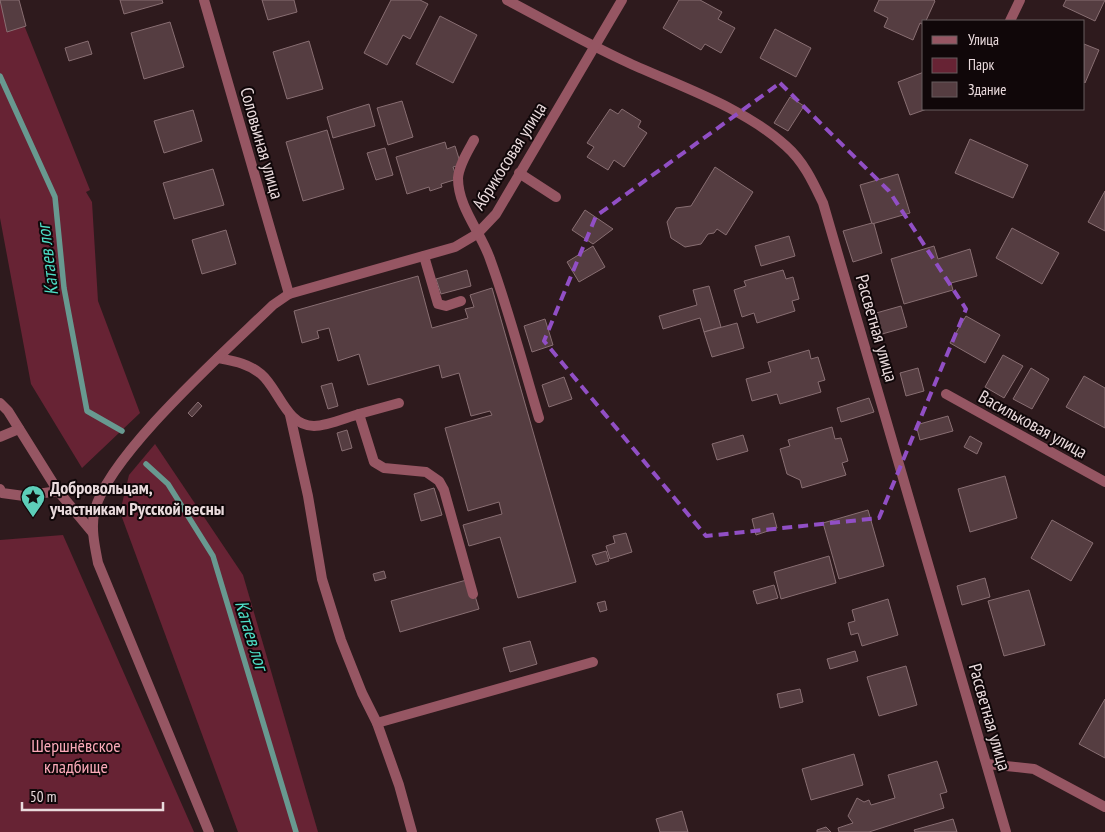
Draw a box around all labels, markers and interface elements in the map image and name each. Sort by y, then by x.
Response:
legend [922,20,1085,110]
text: Улица [968,30,999,49]
text: Парк [968,55,994,74]
text: Здание [968,80,1006,99]
street label: Соловьиная улица [235,84,289,202]
street label: Абрикосовая улица [467,98,551,214]
water label: Катаев лог [30,220,63,297]
street label: Рассветная улица [851,272,903,384]
street label: Васильковая улица [975,385,1091,463]
place label: Добровольцам, участникам Русской весны [49,476,224,520]
place icon: Добровольцам, участникам Русской весны [20,484,46,518]
water label: Катаев лог [230,597,275,676]
street label: Рассветная улица [964,661,1016,773]
park label: Шершнёвское кладбище [31,734,121,778]
scale bar [22,780,164,812]
text: 50 m [30,787,56,806]

